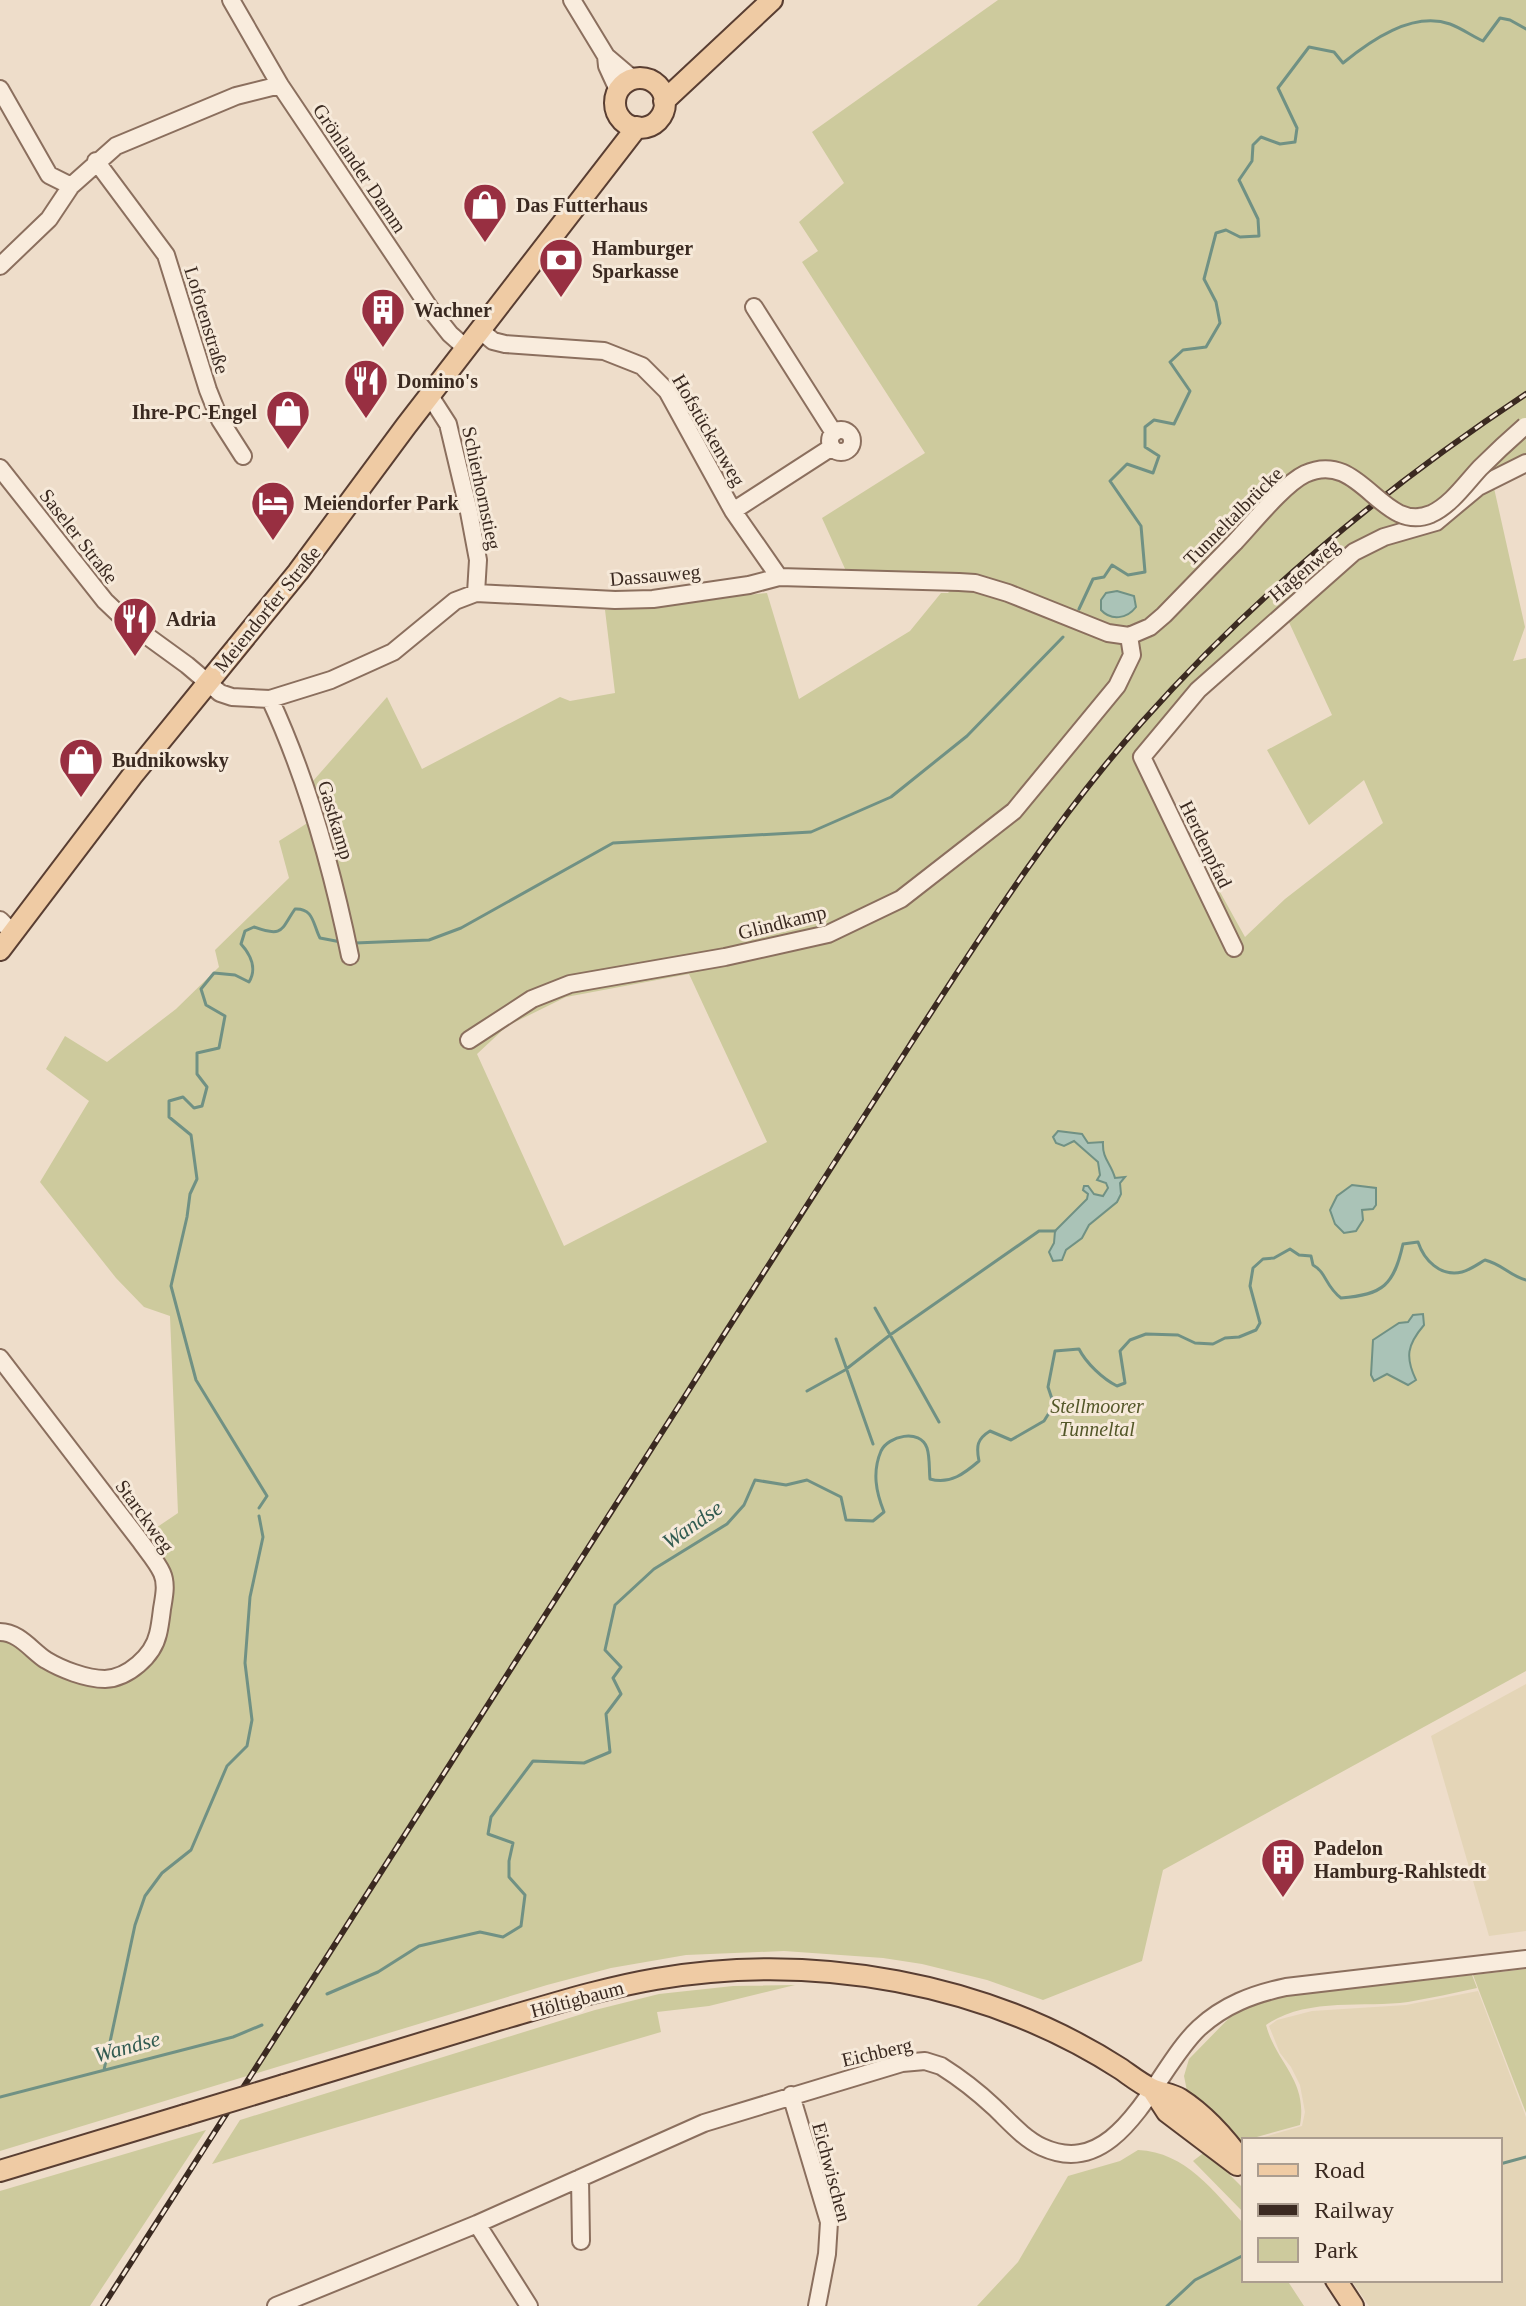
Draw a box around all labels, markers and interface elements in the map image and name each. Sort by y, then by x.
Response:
street label: Grönlander Damm [309,99,411,237]
shop icon: Das Futterhaus [461,181,509,244]
place label: Das Futterhaus [516,194,648,216]
bank icon: Hamburger Sparkasse [537,236,585,299]
place label: Hamburger Sparkasse [592,237,693,283]
street label: Lofotenstraße [180,264,234,376]
building icon: Wachner [359,286,407,349]
place label: Wachner [414,299,492,321]
restaurant icon: Domino's [342,357,390,420]
place label: Domino's [397,370,478,392]
street label: Hofstückenweg [667,370,750,490]
shop icon: Ihre-PC-Engel [264,388,312,451]
place label: Ihre-PC-Engel [132,401,257,424]
street label: Schierhornstieg [457,424,506,552]
street label: Tunneltalbrücke [1179,462,1287,570]
hotel icon: Meiendorfer Park [249,479,297,542]
street label: Saseler Straße [35,484,123,588]
place label: Meiendorfer Park [304,492,459,514]
street label: Hagenweg [1264,534,1344,607]
street label: Meiendorfer Straße [209,541,325,677]
street label: Dassauweg [609,560,701,591]
restaurant icon: Adria [111,595,159,658]
place label: Adria [166,608,216,630]
shop icon: Budnikowsky [57,736,105,799]
place label: Budnikowsky [112,749,229,772]
street label: Gastkamp [313,778,358,862]
street label: Herdenpfad [1175,797,1237,892]
street label: Glindkamp [736,900,829,945]
park label: Stellmoorer Tunneltal [1050,1395,1144,1440]
street label: Starckweg [110,1475,179,1557]
water label: Wandse [657,1495,727,1554]
building icon: Padelon Hamburg-Rahlstedt [1259,1836,1307,1899]
place label: Padelon Hamburg-Rahlstedt [1314,1837,1487,1883]
street label: Höltigbaum [528,1976,627,2023]
water label: Wandse [91,2026,163,2067]
street label: Eichberg [840,2033,915,2072]
street label: Eichwischen [808,2120,856,2224]
legend [1242,2138,1502,2282]
text: Road [1314,2157,1365,2183]
text: Railway [1314,2197,1394,2223]
text: Park [1314,2237,1358,2263]

